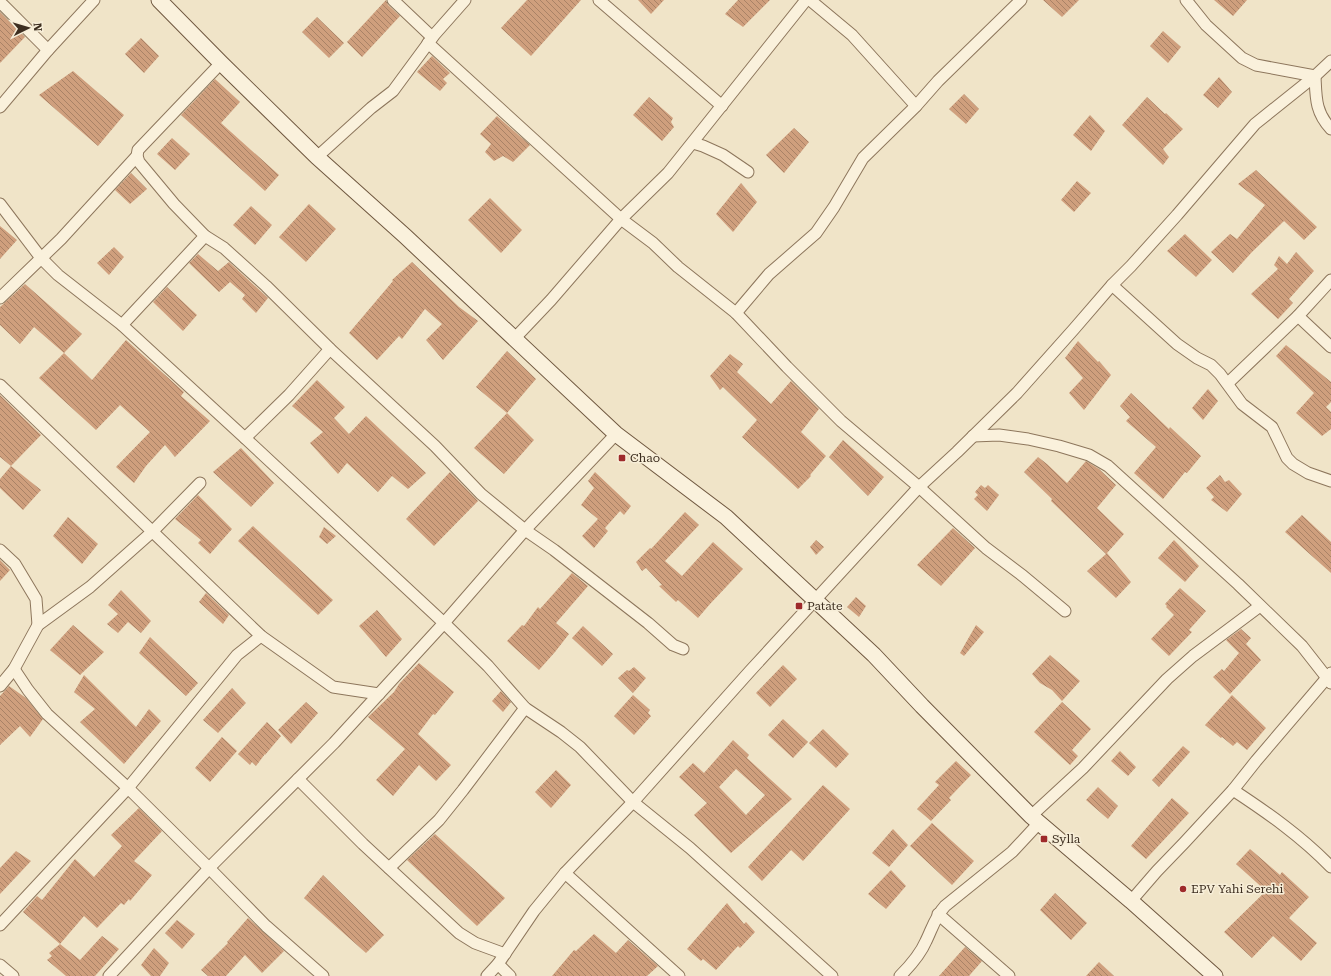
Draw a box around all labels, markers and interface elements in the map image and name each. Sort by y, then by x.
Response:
north arrow [8,8,48,48]
text: N [31,22,44,32]
place label: Chao [630,451,660,465]
marker: Chao [617,453,627,463]
place label: Patate [807,599,843,613]
marker: Patate [794,601,804,611]
place label: Sylla [1052,832,1081,846]
marker: Sylla [1039,834,1049,844]
place label: EPV Yahi Serehi [1191,882,1284,896]
marker: EPV Yahi Serehi [1178,884,1188,894]

